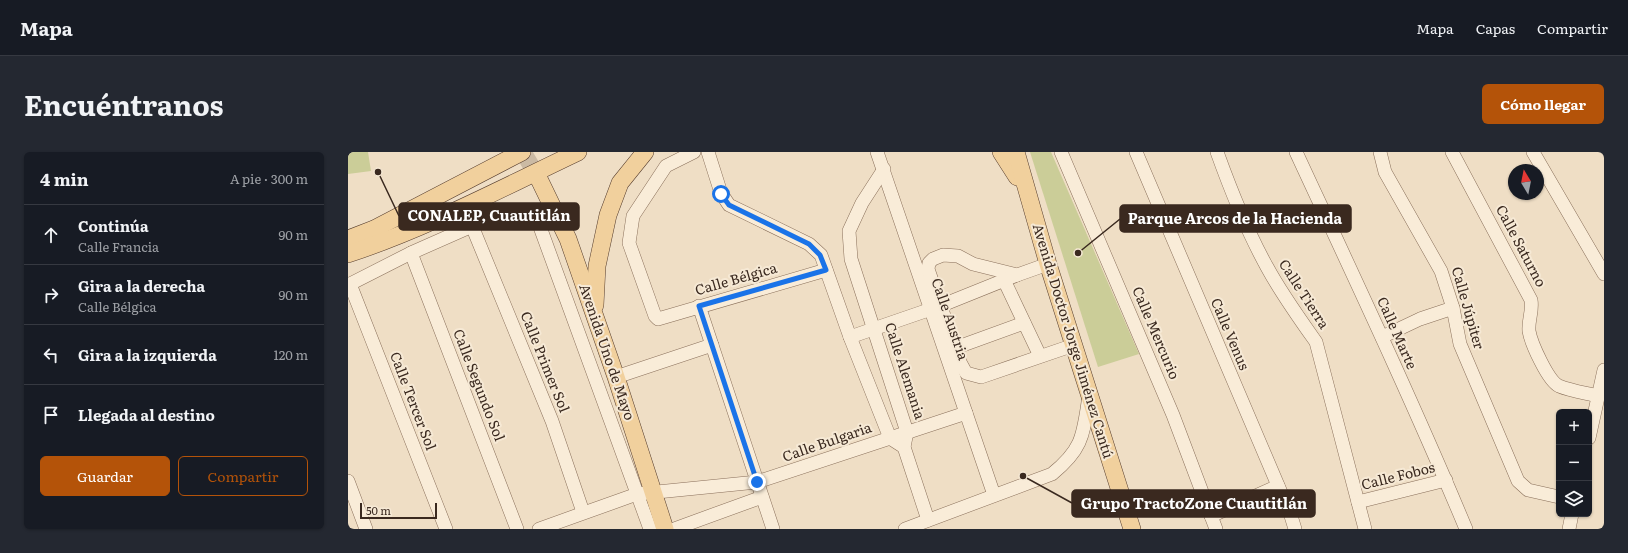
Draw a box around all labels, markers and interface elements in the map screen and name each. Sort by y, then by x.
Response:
text: Mapa [20,14,73,42]
text: Mapa [1416,18,1454,38]
text: Capas [1476,18,1515,38]
text: Compartir [1537,18,1608,38]
text: Encuéntranos [24,83,223,125]
button: Cómo llegar [1482,84,1604,124]
north arrow [1508,164,1544,200]
text: 4 min [40,166,89,191]
text: A pie · 300 m [230,169,308,188]
route start [712,185,730,203]
street label: Calle Saturno [1492,201,1552,290]
callout: CONALEP, Cuautitlán [399,203,579,230]
text: CONALEP, Cuautitlán [407,203,571,226]
callout: Parque Arcos de la Hacienda [1120,205,1351,232]
text: Parque Arcos de la Hacienda [1128,206,1343,229]
text: Continúa [78,214,149,237]
street label: Avenida Doctor Jorge Jiménez Cantú [1029,221,1119,461]
icon: ahead [40,224,62,246]
text: 90 m [278,225,308,244]
text: Calle Francia [78,237,159,256]
street label: Calle Tierra [1275,255,1335,333]
street label: Calle Bélgica [692,257,780,299]
street label: Calle Júpiter [1448,264,1490,352]
text: Gira a la derecha [78,274,205,297]
street label: Calle Austria [928,275,974,363]
street label: Avenida Uno de Mayo [575,281,641,423]
street label: Calle Mercurio [1128,283,1186,382]
icon: right [40,284,62,306]
text: 90 m [278,285,308,304]
street label: Calle Marte [1373,293,1423,372]
street label: Calle Venus [1207,294,1255,373]
text: Calle Bélgica [78,297,156,316]
street label: Calle Primer Sol [517,308,575,415]
street label: Calle Alemania [881,320,931,422]
street label: Calle Segundo Sol [449,326,511,444]
text: Gira a la izquierda [78,343,217,366]
icon: left [40,344,62,366]
text: 120 m [273,345,308,364]
street label: Calle Tercer Sol [386,349,442,453]
text: Llegada al destino [78,403,215,426]
icon: arrive [40,404,62,426]
map controls [1556,409,1592,517]
button: + [1556,409,1592,445]
street label: Calle Bulgaria [779,416,874,466]
button: − [1556,445,1592,481]
button: Guardar [40,456,170,496]
button: Compartir [178,456,308,496]
street label: Calle Fobos [1359,456,1437,494]
route end [748,473,766,491]
button: layers [1556,481,1592,517]
callout: Grupo TractoZone Cuautitlán [1072,490,1315,517]
text: Grupo TractoZone Cuautitlán [1081,491,1308,514]
scale bar [360,501,437,520]
text: 50 m [366,502,391,518]

